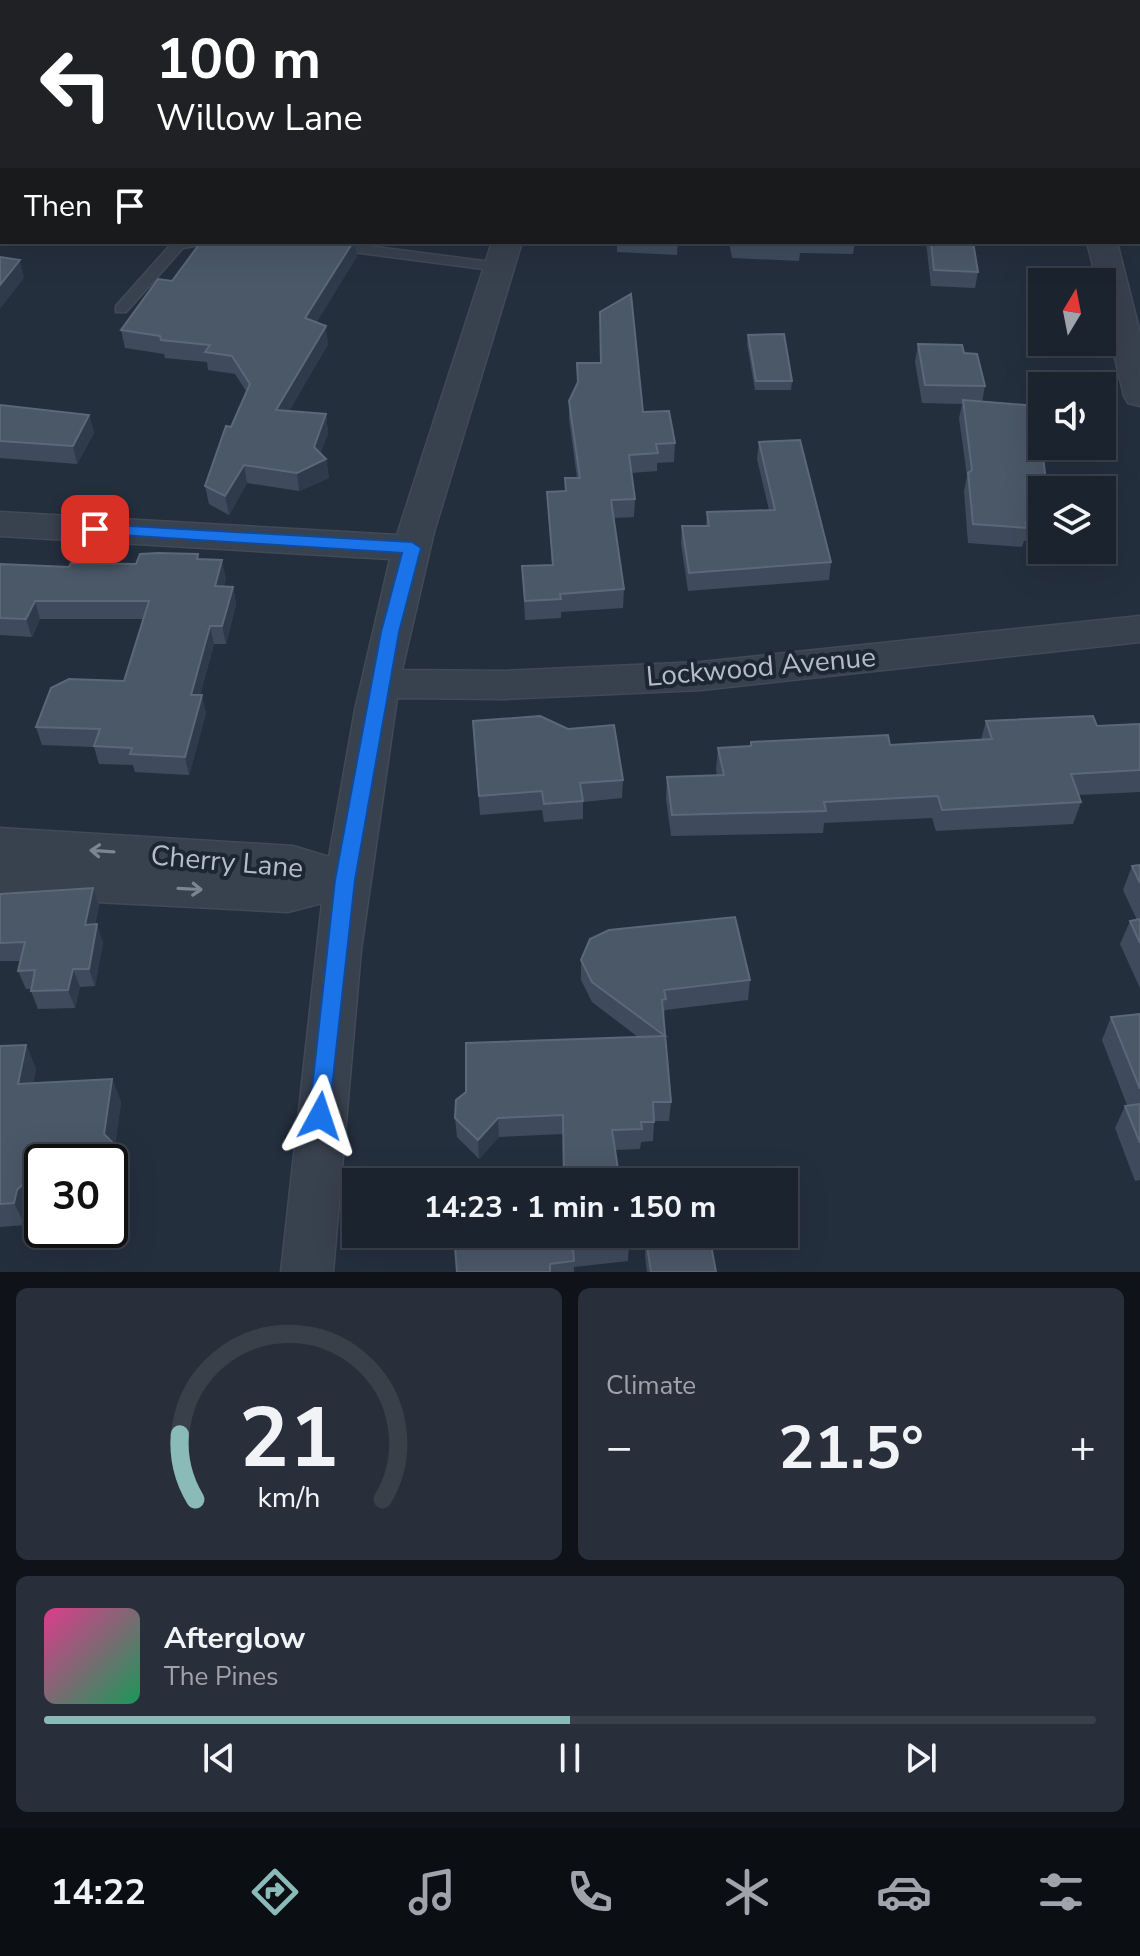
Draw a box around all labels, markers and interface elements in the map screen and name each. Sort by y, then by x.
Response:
text: 100 m [156,21,321,98]
icon: left [24,32,128,136]
text: Willow Lane [156,94,363,143]
icon: arrive [108,184,152,228]
text: Then [24,186,92,227]
north arrow [1028,268,1116,356]
map controls [1028,268,1116,564]
button: sound [1028,372,1116,460]
button: layers [1028,476,1116,564]
pin [61,495,129,563]
icon: arrive [73,507,117,551]
street label: Lockwood Avenue [645,638,877,696]
street label: Cherry Lane [149,836,305,888]
one-way arrow [89,844,116,859]
one-way arrow [176,882,203,897]
position arrow [278,1074,362,1158]
speed limit sign: 30 [24,1144,128,1248]
text: 14:23 · 1 min · 150 m [424,1187,716,1228]
text: Climate [606,1368,696,1403]
text: 21 [239,1382,339,1495]
text: 21.5° [778,1407,924,1489]
text: − [606,1418,632,1478]
text: + [1070,1418,1096,1478]
text: km/h [258,1478,320,1517]
text: Afterglow [164,1618,305,1659]
text: The Pines [164,1659,279,1694]
icon: previous [197,1736,241,1780]
icon: pause [548,1736,592,1780]
icon: next [899,1736,943,1780]
icon: directions [247,1864,303,1920]
icon: music [404,1864,460,1920]
icon: phone [562,1864,618,1920]
icon: climate [719,1864,775,1920]
icon: car [876,1864,932,1920]
icon: filters [1033,1864,1089,1920]
text: 14:22 [51,1868,146,1917]

